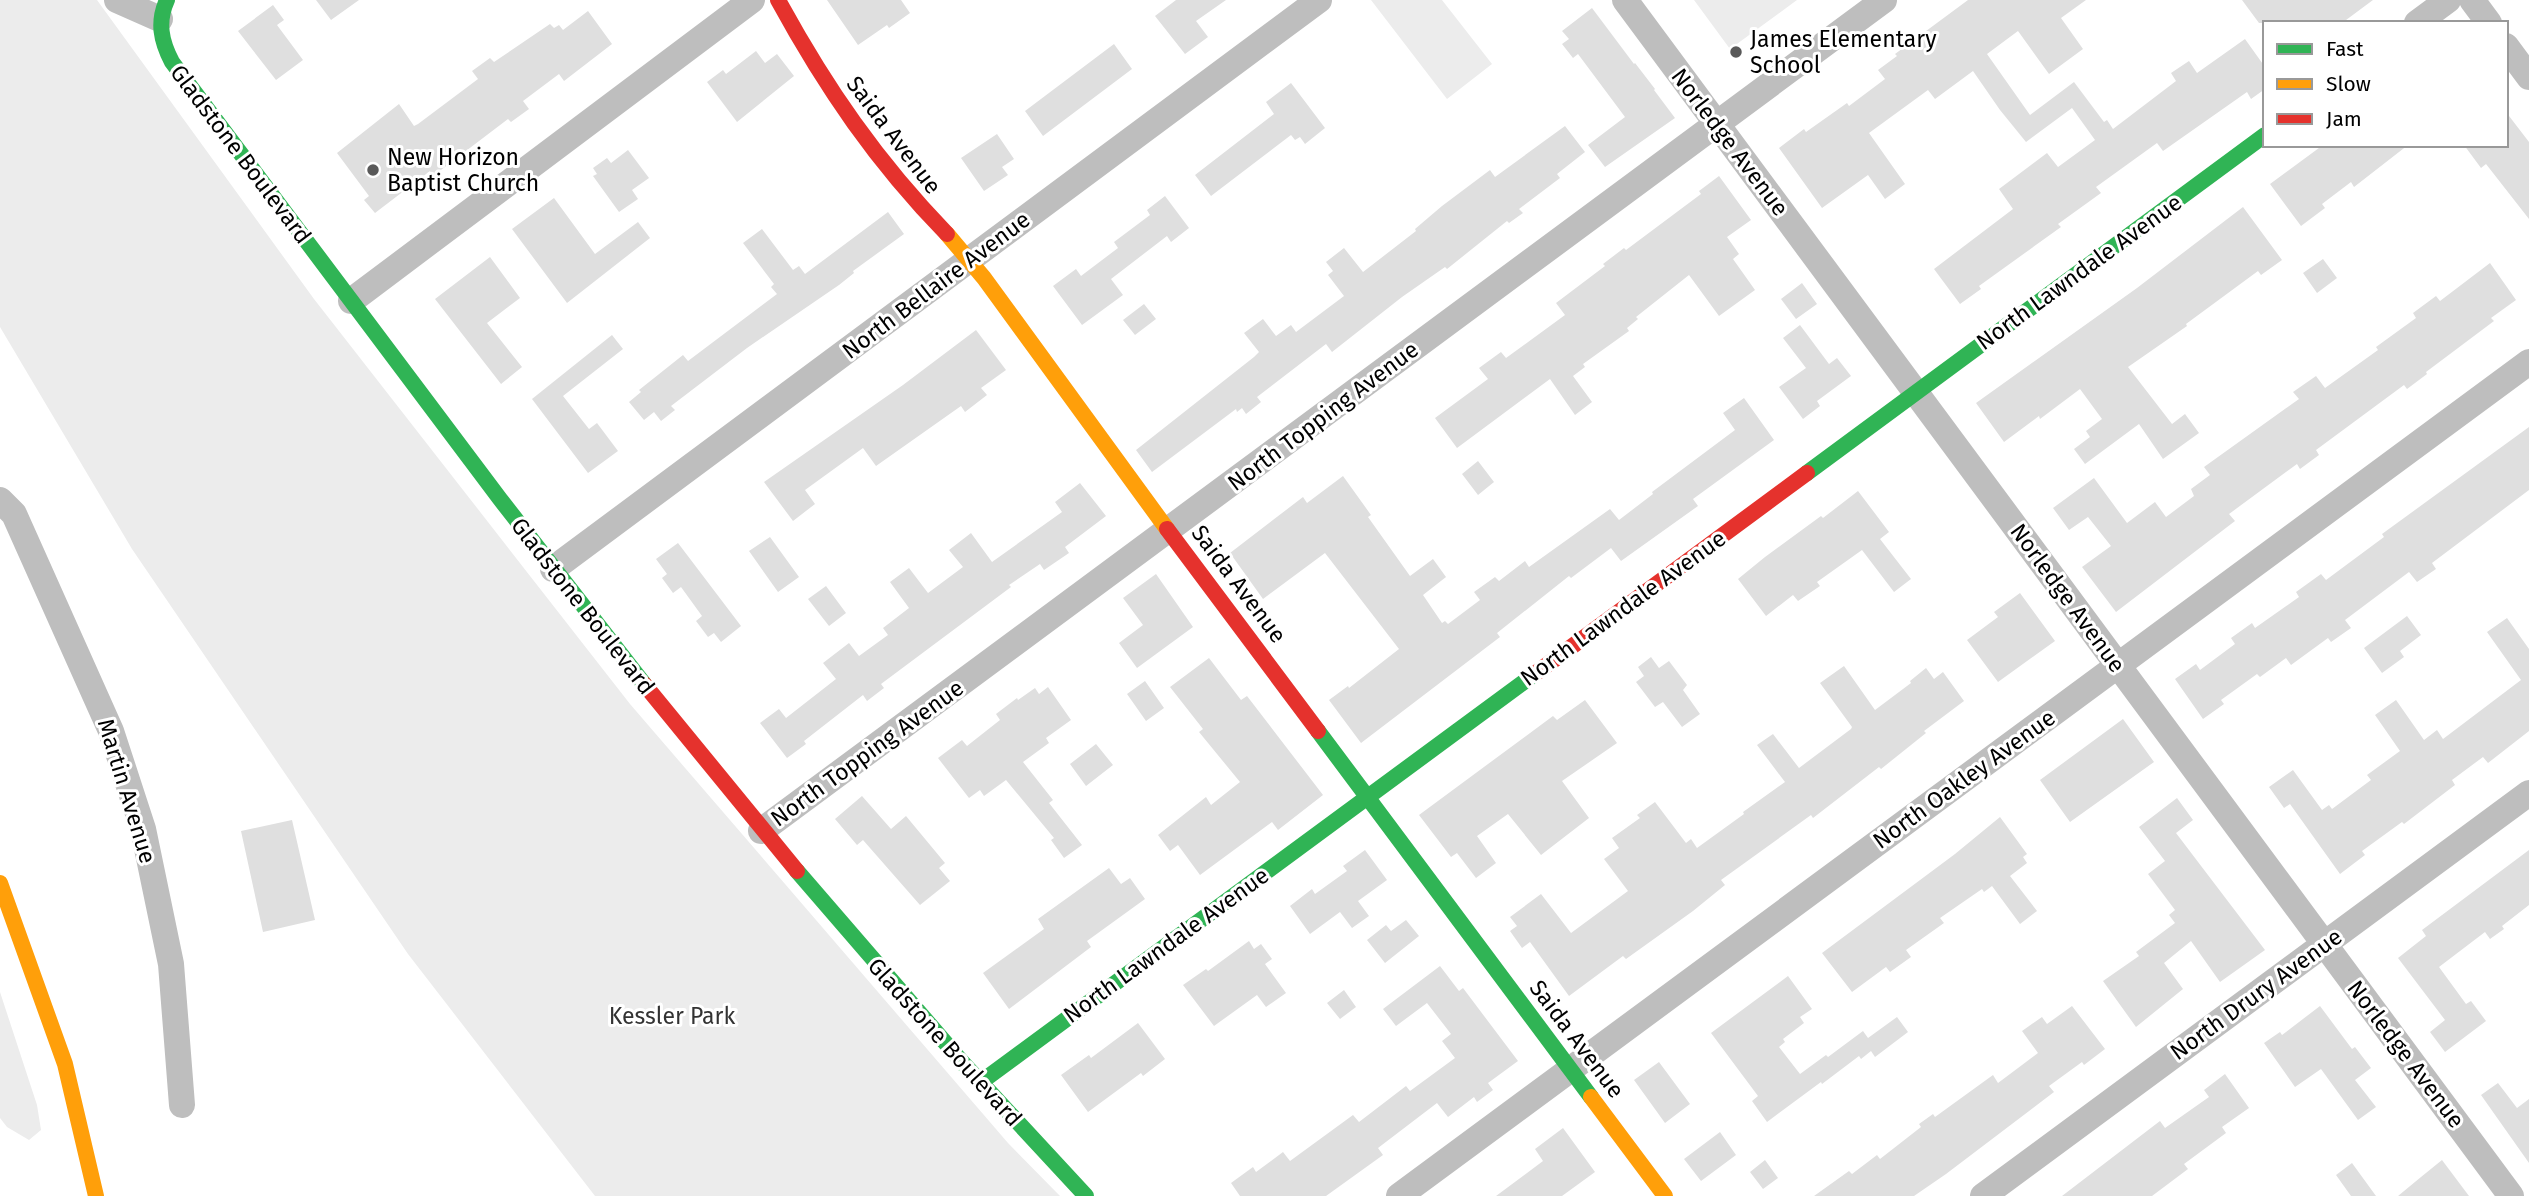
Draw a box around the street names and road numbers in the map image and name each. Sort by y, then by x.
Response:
street label: Gladstone Boulevard [165,59,317,249]
street label: Norledge Avenue [1665,63,1795,221]
street label: Saida Avenue [841,71,947,199]
street label: North Lawndale Avenue [1971,188,2187,356]
street label: North Bellaire Avenue [837,205,1035,365]
street label: North Topping Avenue [1222,335,1424,497]
street label: Gladstone Boulevard [505,512,661,700]
street label: Norledge Avenue [2005,518,2131,678]
street label: Saida Avenue [1186,520,1292,648]
street label: North Lawndale Avenue [1515,524,1731,692]
street label: North Topping Avenue [765,674,969,832]
street label: North Oakley Avenue [1867,703,2061,855]
street label: Martin Avenue [92,715,162,867]
street label: North Lawndale Avenue [1058,861,1274,1029]
street label: North Drury Avenue [2165,922,2347,1066]
street label: Gladstone Boulevard [862,952,1028,1132]
street label: Saida Avenue [1524,975,1630,1103]
street label: Norledge Avenue [2341,975,2471,1133]

